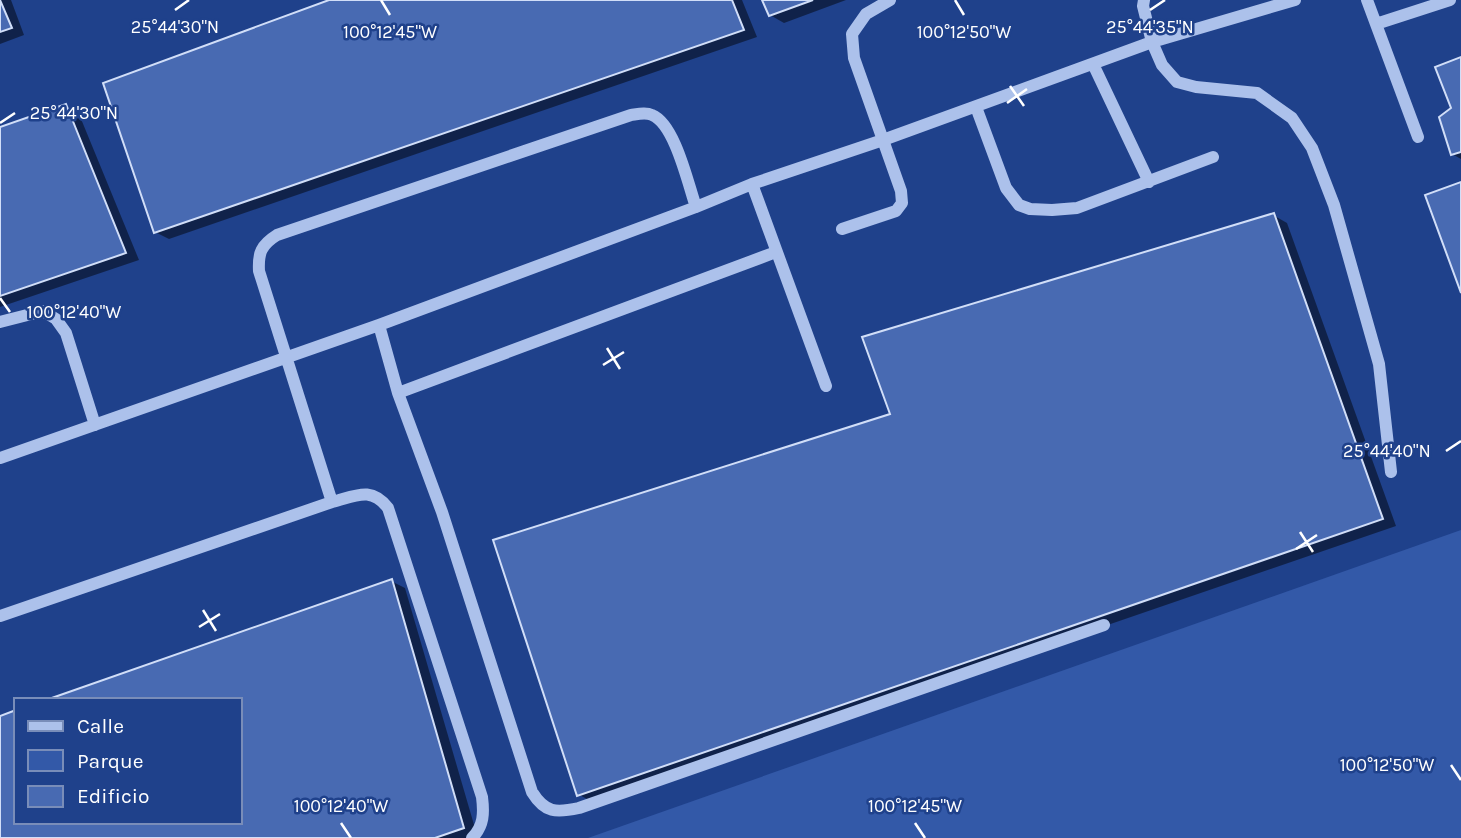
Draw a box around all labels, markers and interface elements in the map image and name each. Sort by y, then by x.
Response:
text: 25°44'30"N [131,16,219,38]
text: 25°44'35"N [1106,16,1194,38]
text: 100°12'45"W [343,21,437,43]
text: 100°12'50"W [917,21,1011,43]
text: 25°44'30"N [30,102,118,124]
text: 100°12'40"W [27,301,121,323]
text: 25°44'40"N [1343,440,1431,462]
legend [14,698,242,824]
text: Calle [77,714,124,738]
text: Parque [77,749,144,773]
text: 100°12'50"W [1340,754,1434,776]
text: Edificio [77,784,150,808]
text: 100°12'40"W [294,795,388,817]
text: 100°12'45"W [868,795,962,817]

